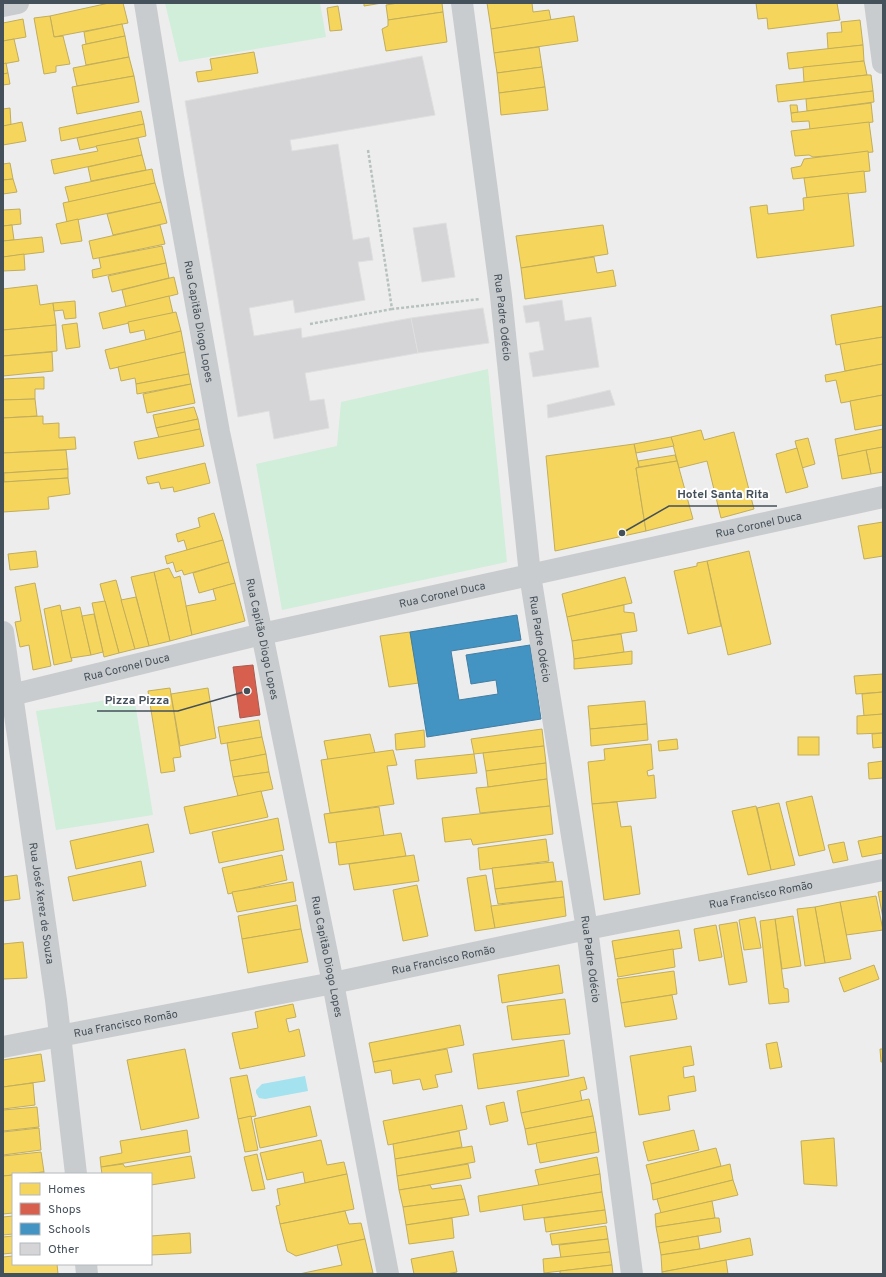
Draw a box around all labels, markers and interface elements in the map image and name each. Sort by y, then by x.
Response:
street label: Rua Capitão Diogo Lopes [180,260,216,384]
street label: Rua Padre Odécio [490,273,514,362]
callout: Hotel Santa Rita [669,482,777,506]
text: Hotel Santa Rita [677,487,769,503]
street label: Rua Coronel Duca [714,509,803,542]
street label: Rua Capitão Diogo Lopes [242,577,281,701]
street label: Rua Coronel Duca [398,579,487,612]
street label: Rua Padre Odécio [525,595,553,684]
street label: Rua Coronel Duca [82,651,171,685]
callout: Pizza Pizza [97,687,178,711]
text: Pizza Pizza [105,693,169,709]
street label: Rua José Xerez de Souza [25,842,57,965]
street label: Rua Francisco Romão [708,878,814,913]
street label: Rua Capitão Diogo Lopes [307,895,345,1019]
street label: Rua Padre Odécio [577,915,603,1004]
street label: Rua Francisco Romão [390,943,497,978]
street label: Rua Francisco Romão [73,1007,179,1041]
legend [12,1173,152,1265]
text: Homes [48,1182,85,1198]
text: Shops [48,1202,81,1218]
text: Schools [48,1222,90,1238]
text: Other [48,1242,80,1258]

